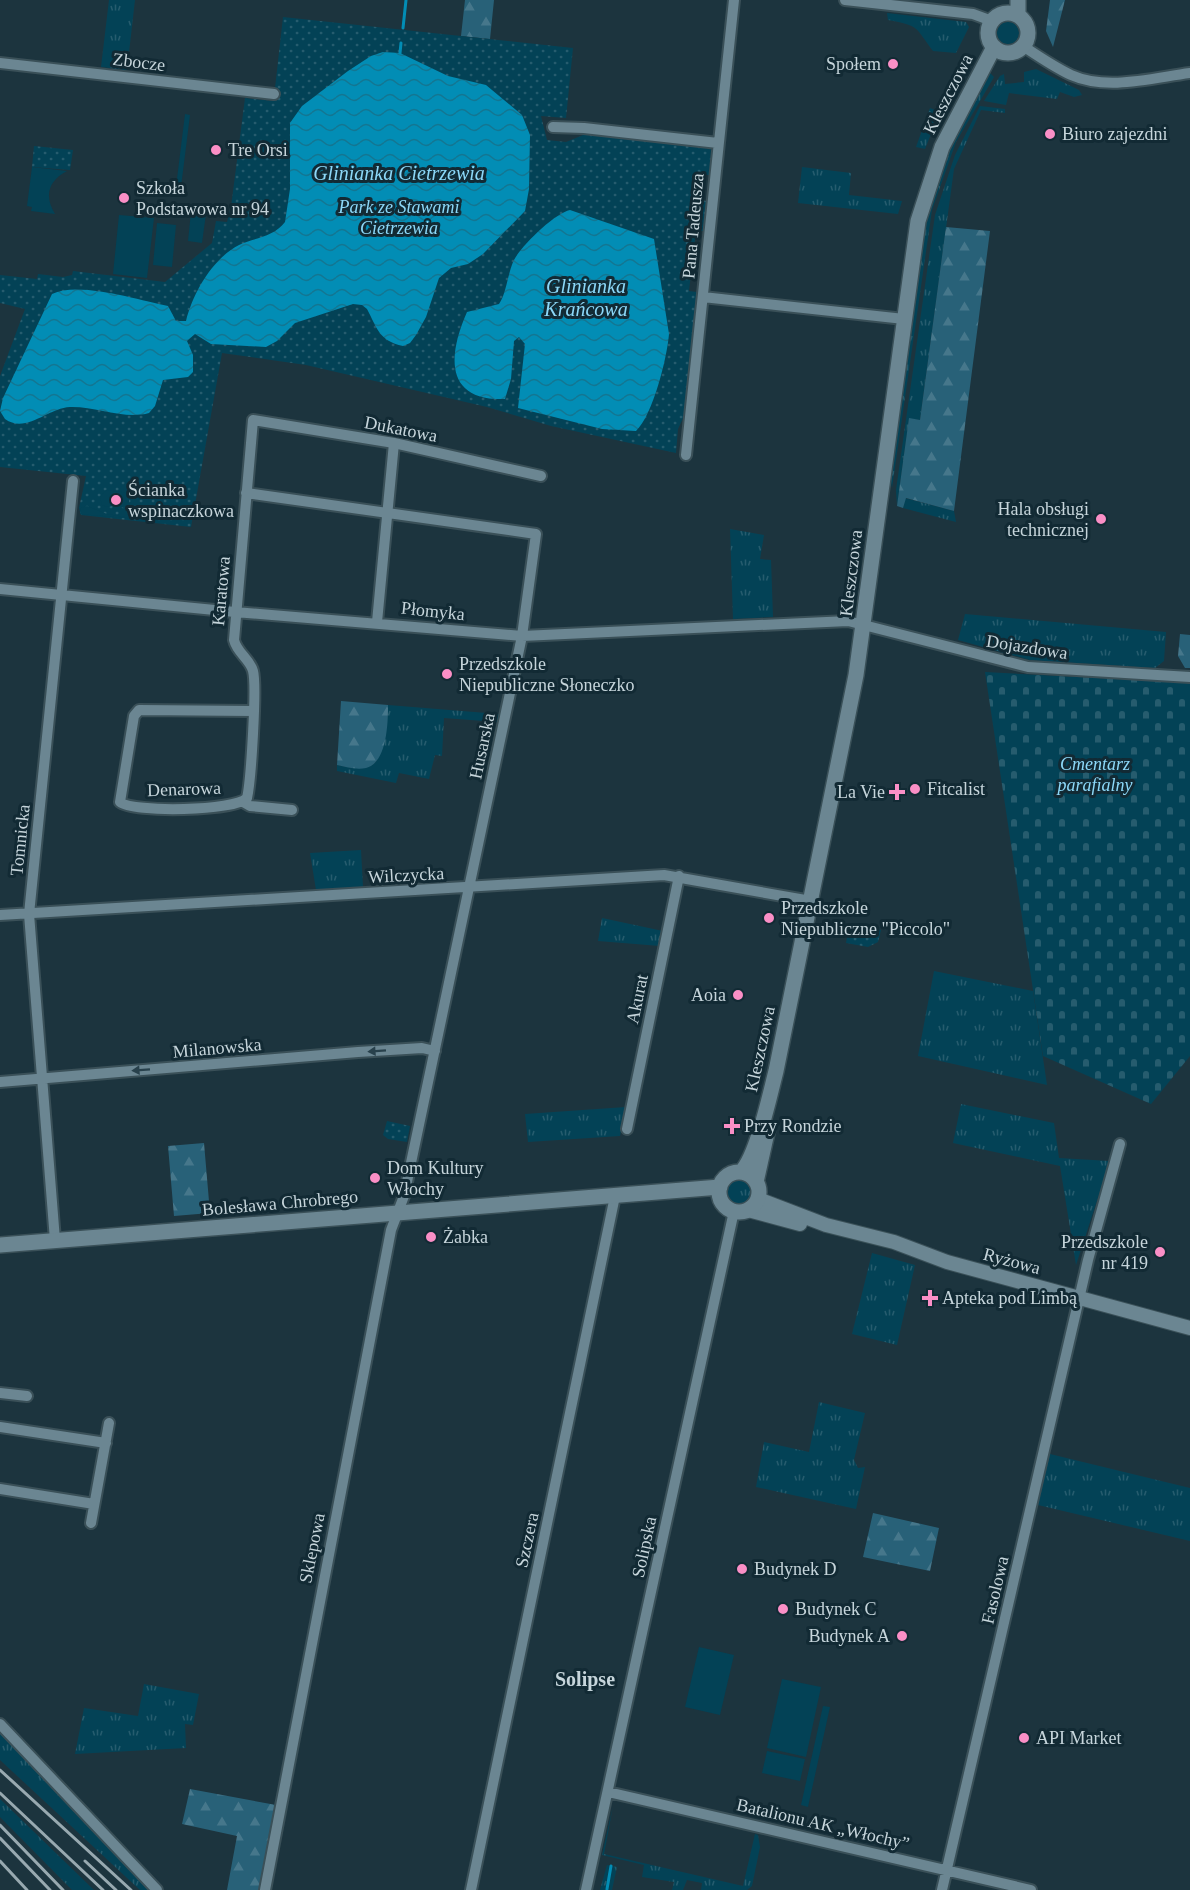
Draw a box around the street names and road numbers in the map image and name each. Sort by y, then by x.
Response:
street label: Zbocze [111,49,167,75]
street label: Kleszczowa [919,51,977,137]
street label: Pana Tadeusza [678,172,708,280]
street label: Dukatowa [363,412,439,446]
street label: Kleszczowa [836,529,866,617]
street label: Karatowa [208,555,234,627]
street label: Płomyka [400,598,466,624]
street label: Dojazdowa [985,631,1069,663]
street label: Husarska [465,711,499,781]
street label: Denarowa [147,778,221,800]
street label: Tomnicka [6,803,34,877]
street label: Wilczycka [367,863,445,887]
street label: Akurat [622,972,652,1026]
street label: Kleszczowa [741,1004,779,1094]
street label: Milanowska [172,1034,262,1062]
street label: Bolesława Chrobrego [201,1186,359,1220]
street label: Ryżowa [981,1244,1043,1278]
street label: Sklepowa [295,1511,329,1585]
street label: Szczera [511,1511,543,1569]
street label: Solipska [628,1515,660,1579]
street label: Fasolowa [977,1554,1013,1626]
street label: Batalionu AK „Włochy” [735,1794,911,1854]

